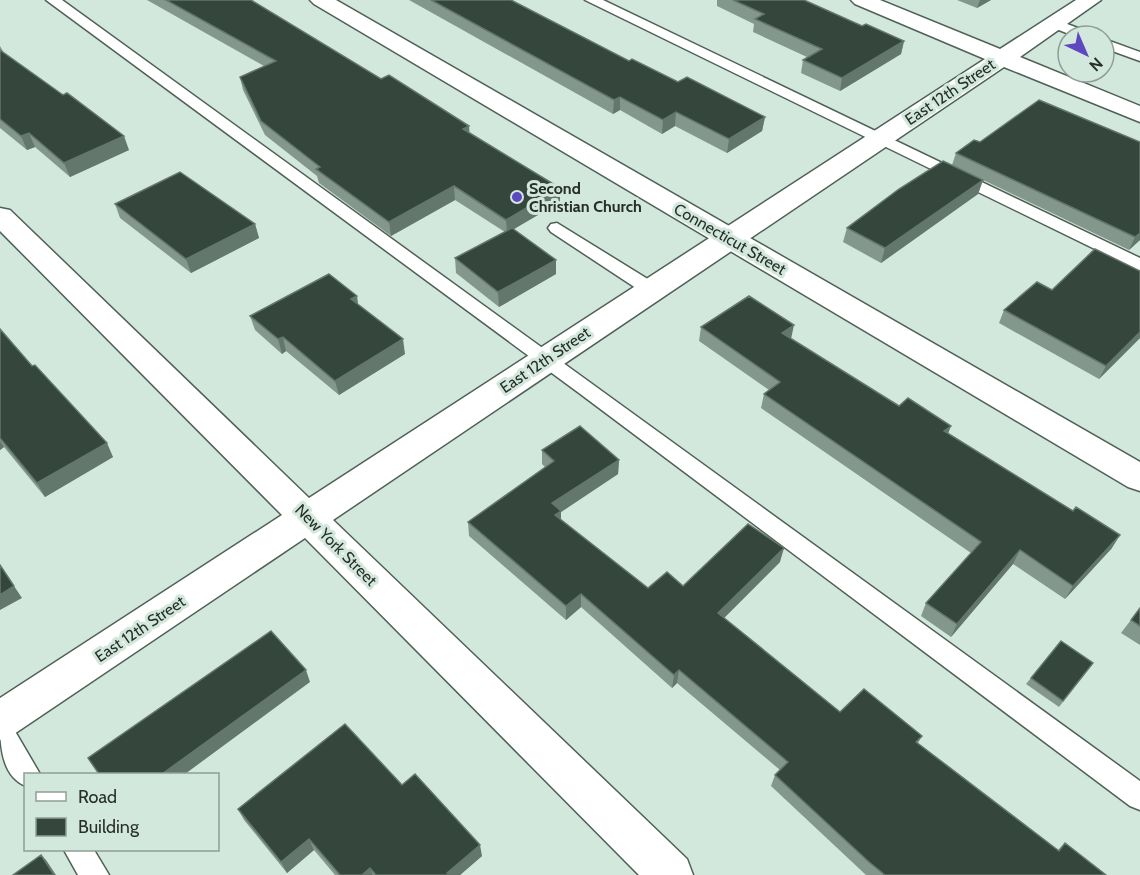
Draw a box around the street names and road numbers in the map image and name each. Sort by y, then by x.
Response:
street label: East 12th Street [901,55,999,129]
street label: Connecticut Street [671,199,790,279]
street label: East 12th Street [496,323,594,397]
street label: New York Street [291,500,381,590]
street label: East 12th Street [91,592,189,666]

